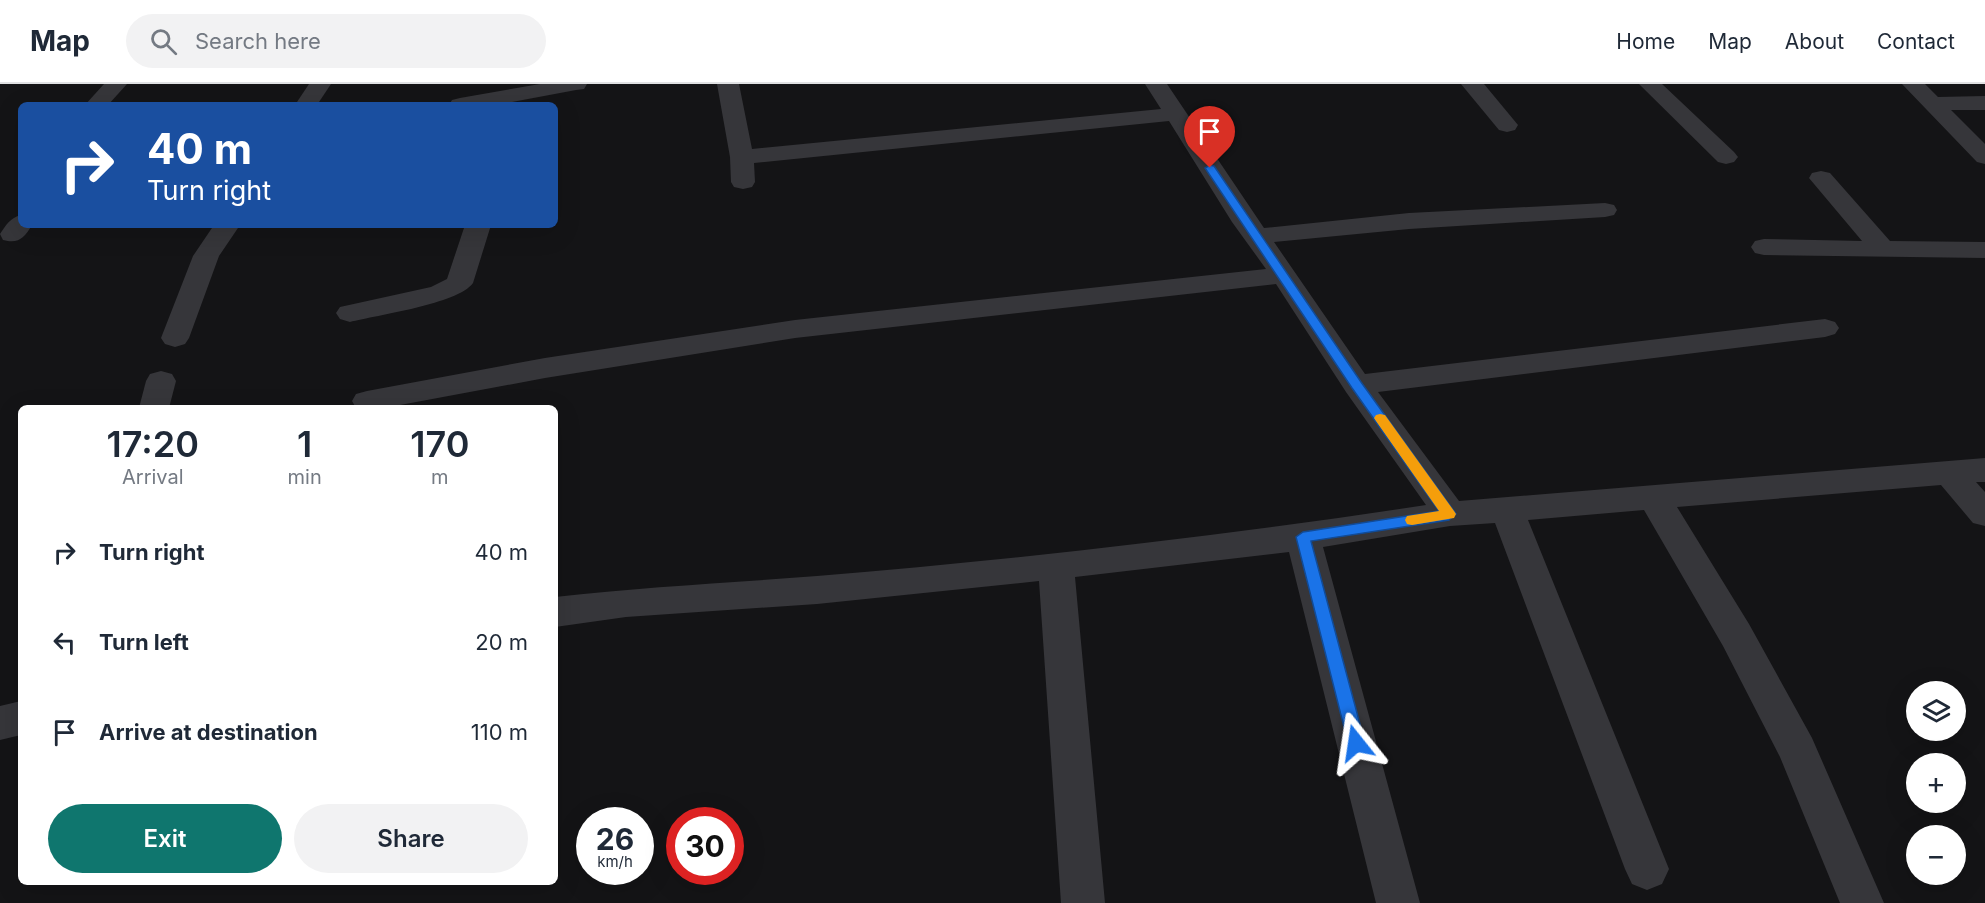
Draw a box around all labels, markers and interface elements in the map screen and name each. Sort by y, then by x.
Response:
search box [126,14,546,68]
text: Map [30,24,90,58]
icon: search [147,25,180,58]
text: Search here [195,28,321,54]
text: Home [1616,29,1675,54]
text: Map [1708,29,1752,54]
text: About [1785,29,1844,54]
text: Contact [1877,29,1955,54]
pin [1184,106,1235,168]
icon: arrive [1193,115,1226,148]
text: 40 m [147,123,252,174]
icon: right [48,126,126,204]
text: Turn right [147,174,271,207]
text: 17:20 [107,422,199,466]
text: 1 [297,422,312,466]
text: 170 [410,422,469,466]
text: Arrival [122,465,184,489]
text: min [288,465,322,489]
text: m [431,465,449,489]
icon: right [48,536,81,569]
text: Turn right [99,539,205,565]
text: 40 m [474,539,528,565]
icon: left [48,626,81,659]
text: Turn left [99,629,189,655]
text: 20 m [475,629,528,655]
map controls [1906,681,1966,885]
button: layers [1906,681,1966,741]
position arrow [1324,711,1388,775]
icon: arrive [48,716,81,749]
text: Arrive at destination [99,719,318,745]
text: 110 m [471,719,528,745]
button: + [1906,753,1966,813]
button: Exit [48,804,282,873]
button: Share [294,804,528,873]
speed limit sign: 30 [666,807,744,885]
text: 26 [596,821,634,857]
button: − [1906,825,1966,885]
text: km/h [597,852,633,871]

